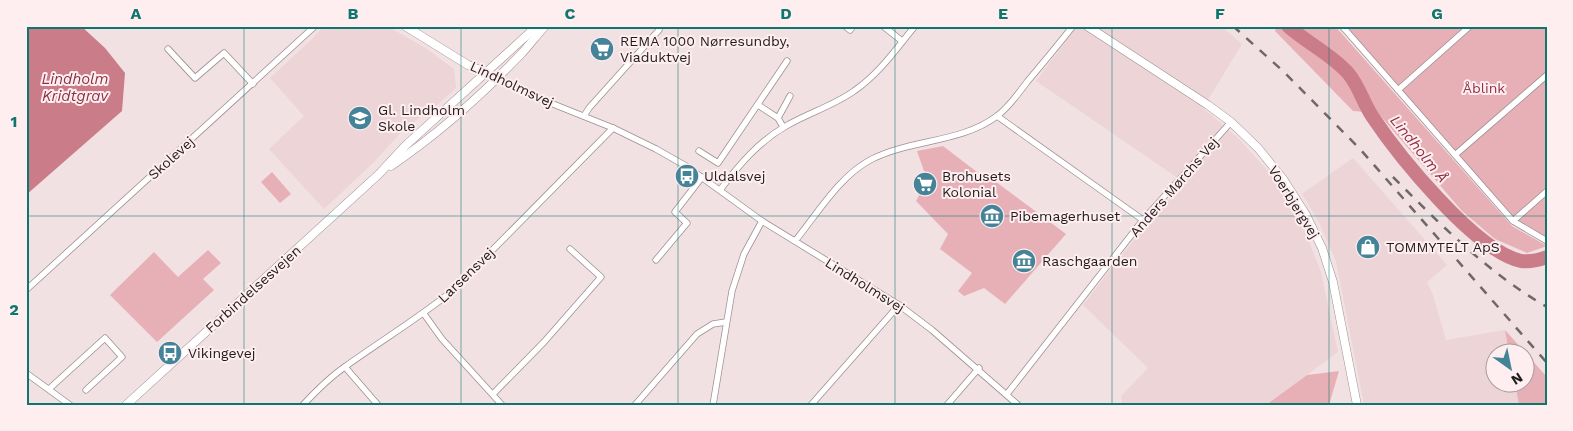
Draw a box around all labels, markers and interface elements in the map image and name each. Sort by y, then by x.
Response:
text: A [131,4,142,23]
text: B [348,4,359,23]
text: C [565,4,576,23]
text: D [780,4,792,23]
text: E [998,4,1008,23]
text: F [1215,4,1225,23]
text: G [1431,4,1443,23]
place label: REMA 1000 Nørresundby, Viaduktvej [620,33,790,65]
supermarket icon: REMA 1000 Nørresundby, Viaduktvej [589,36,615,62]
street label: Lindholmsvej [468,58,556,110]
water label: Lindholm Kridtgrav [41,70,110,105]
park label: Åblink [1463,80,1505,96]
place label: Gl. Lindholm Skole [378,102,465,134]
school or university icon: Gl. Lindholm Skole [347,105,373,131]
text: 1 [11,112,17,131]
water label: Lindholm Å [1386,112,1452,186]
street label: Skolevej [145,133,197,183]
street label: Anders Mørchs Vej [1126,134,1222,240]
bus stop icon: Uldalsvej [674,163,700,189]
street label: Voerbjergvej [1265,163,1323,241]
place label: Uldalsvej [704,168,765,184]
place label: Brohusets Kolonial [942,168,1011,200]
supermarket icon: Brohusets Kolonial [912,171,938,197]
museum icon: Pibemagerhuset [979,203,1005,229]
place label: Pibemagerhuset [1010,208,1120,224]
shop icon: TOMMYTELT ApS [1355,234,1381,260]
place label: TOMMYTELT ApS [1386,239,1500,255]
street label: Forbindelsesvejen [202,242,304,336]
street label: Larsensvej [435,244,497,306]
museum icon: Raschgaarden [1011,248,1037,274]
place label: Raschgaarden [1042,253,1137,269]
street label: Lindholmsvej [822,254,908,316]
text: 2 [9,300,19,319]
bus stop icon: Vikingevej [157,340,183,366]
north arrow [1486,344,1536,394]
place label: Vikingevej [188,345,256,361]
text: N [1508,369,1526,388]

